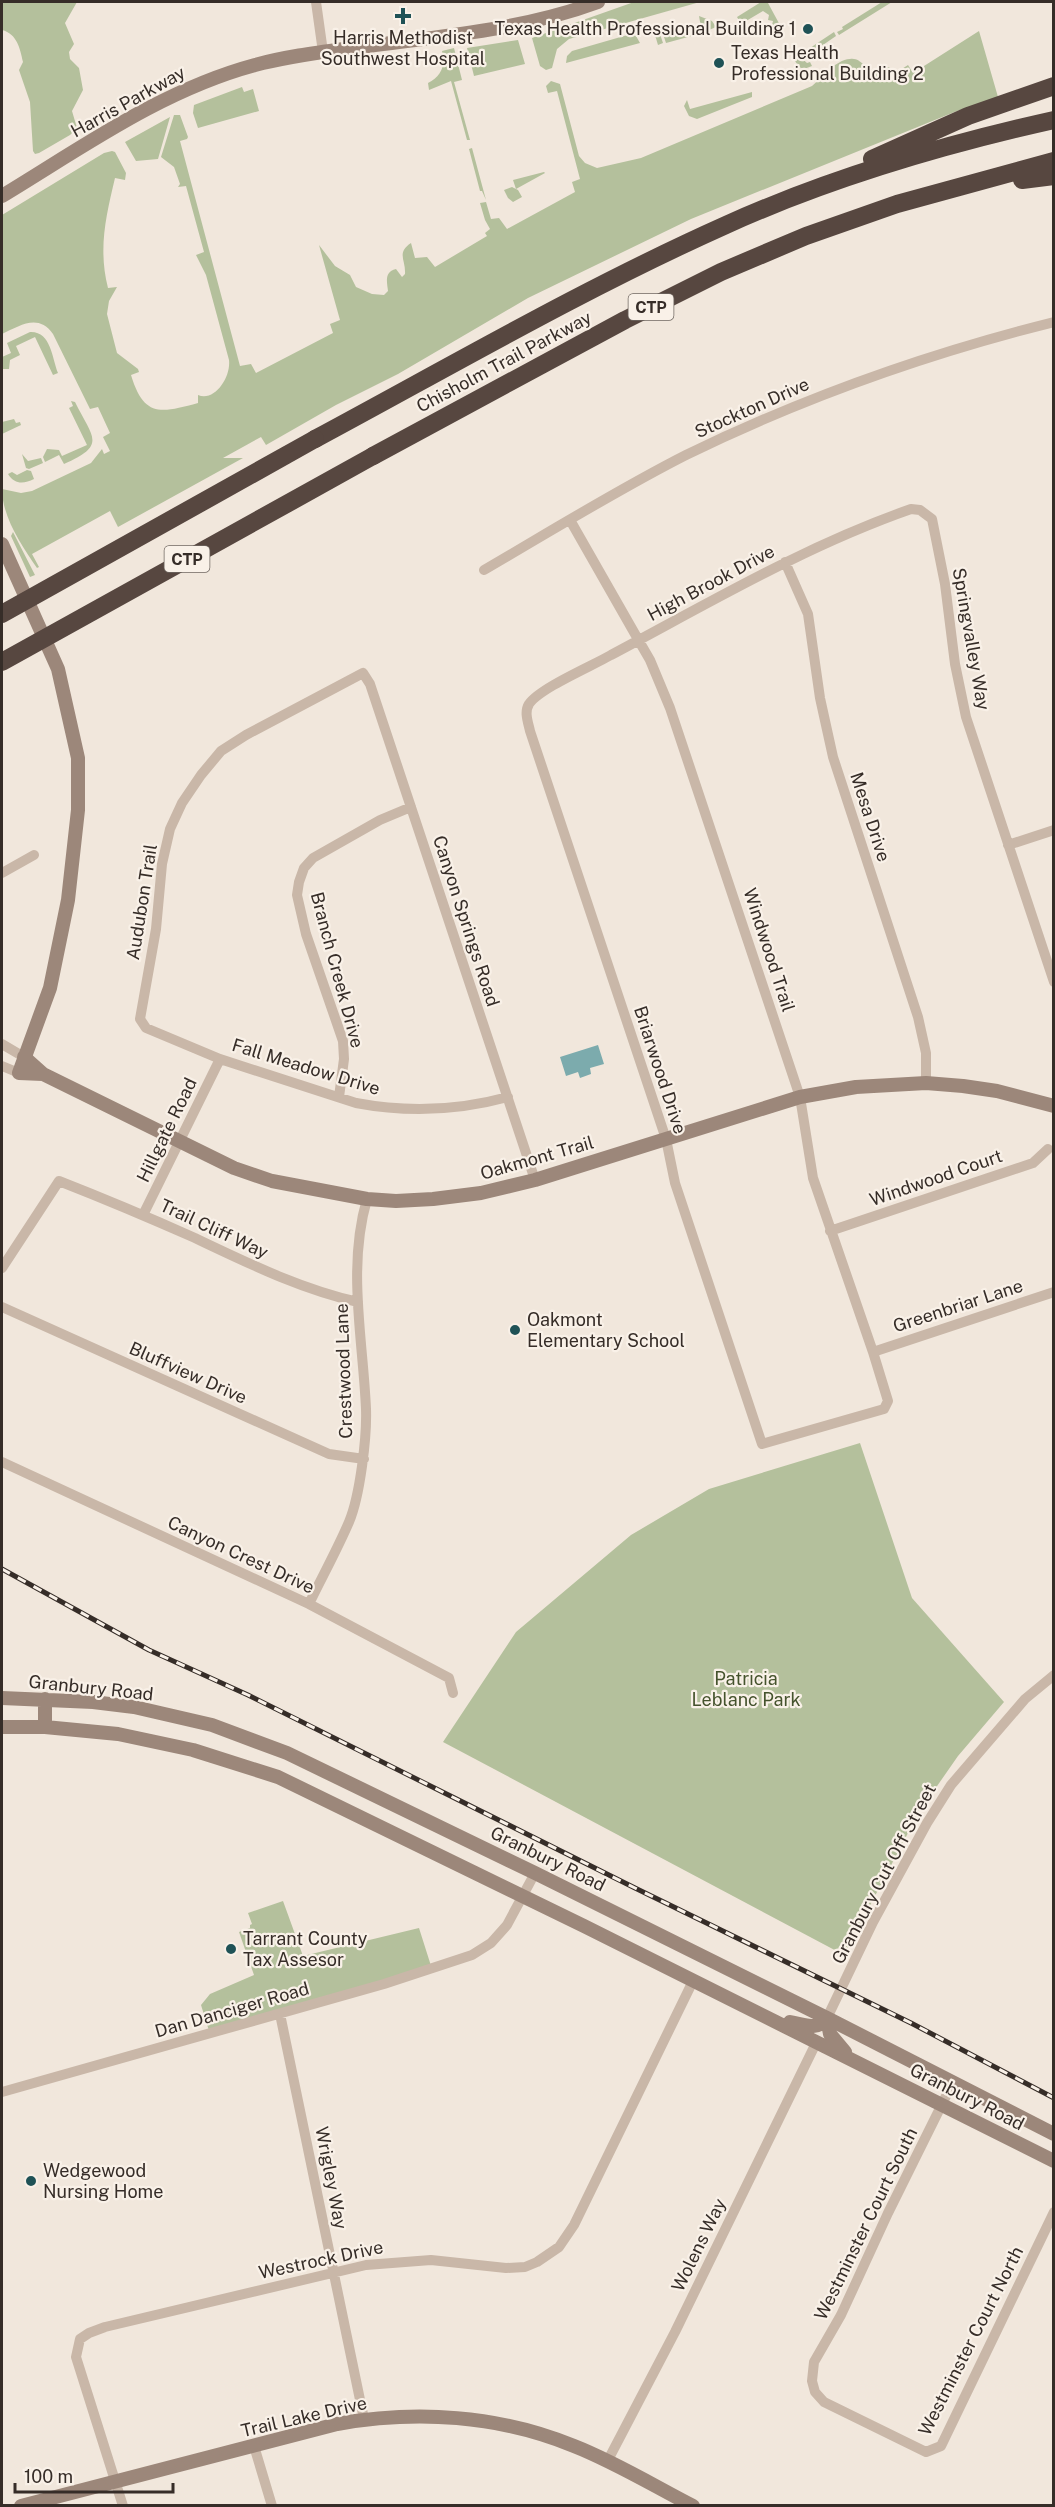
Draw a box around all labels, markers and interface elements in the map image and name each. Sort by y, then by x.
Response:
marker: Harris Methodist Southwest Hospital [394,7,412,25]
place label: Texas Health Professional Building 1 [494,18,796,39]
marker: Texas Health Professional Building 1 [801,22,815,36]
place label: Harris Methodist Southwest Hospital [321,27,485,69]
place label: Texas Health Professional Building 2 [731,42,924,84]
marker: Texas Health Professional Building 2 [712,56,726,70]
street label: Harris Parkway [67,61,189,142]
road number: CTP [628,294,674,320]
street label: Chisholm Trail Parkway [413,306,595,417]
street label: Stockton Drive [691,373,812,442]
street label: High Brook Drive [644,540,778,625]
road number: CTP [164,546,210,572]
street label: Springvalley Way [949,566,994,712]
street label: Mesa Drive [846,770,895,864]
street label: Canyon Springs Road [429,833,504,1009]
street label: Audubon Trail [122,843,161,961]
street label: Windwood Trail [740,885,799,1014]
street label: Branch Creek Drive [307,890,368,1050]
street label: Briarwood Drive [630,1003,691,1136]
street label: Fall Meadow Drive [230,1034,383,1099]
street label: Hillgate Road [132,1074,201,1185]
street label: Oakmont Trail [478,1131,596,1184]
street label: Windwood Court [867,1145,1005,1210]
street label: Trail Cliff Way [157,1194,272,1263]
street label: Greenbriar Lane [890,1275,1025,1336]
street label: Crestwood Lane [331,1303,356,1439]
place label: Oakmont Elementary School [527,1309,685,1351]
marker: Oakmont Elementary School [508,1323,522,1337]
street label: Bluffview Drive [126,1337,250,1408]
street label: Canyon Crest Drive [165,1511,318,1598]
park label: Patricia Leblanc Park [691,1668,801,1710]
street label: Granbury Road [28,1671,154,1704]
street label: Granbury Cut Off Street [827,1780,940,1967]
street label: Granbury Road [487,1822,609,1895]
place label: Tarrant County Tax Assesor [243,1928,368,1970]
marker: Tarrant County Tax Assesor [224,1942,238,1956]
street label: Dan Danciger Road [152,1977,311,2042]
street label: Granbury Road [907,2059,1028,2134]
street label: Westminster Court South [810,2124,921,2323]
street label: Wrigley Way [311,2125,352,2231]
place label: Wedgewood Nursing Home [43,2160,163,2202]
marker: Wedgewood Nursing Home [24,2174,38,2188]
street label: Wolens Way [667,2195,730,2295]
street label: Westrock Drive [257,2236,385,2283]
street label: Westminster Court North [914,2243,1027,2439]
street label: Trail Lake Drive [239,2392,369,2441]
scale bar [15,2456,172,2494]
text: 100 m [24,2466,73,2487]

